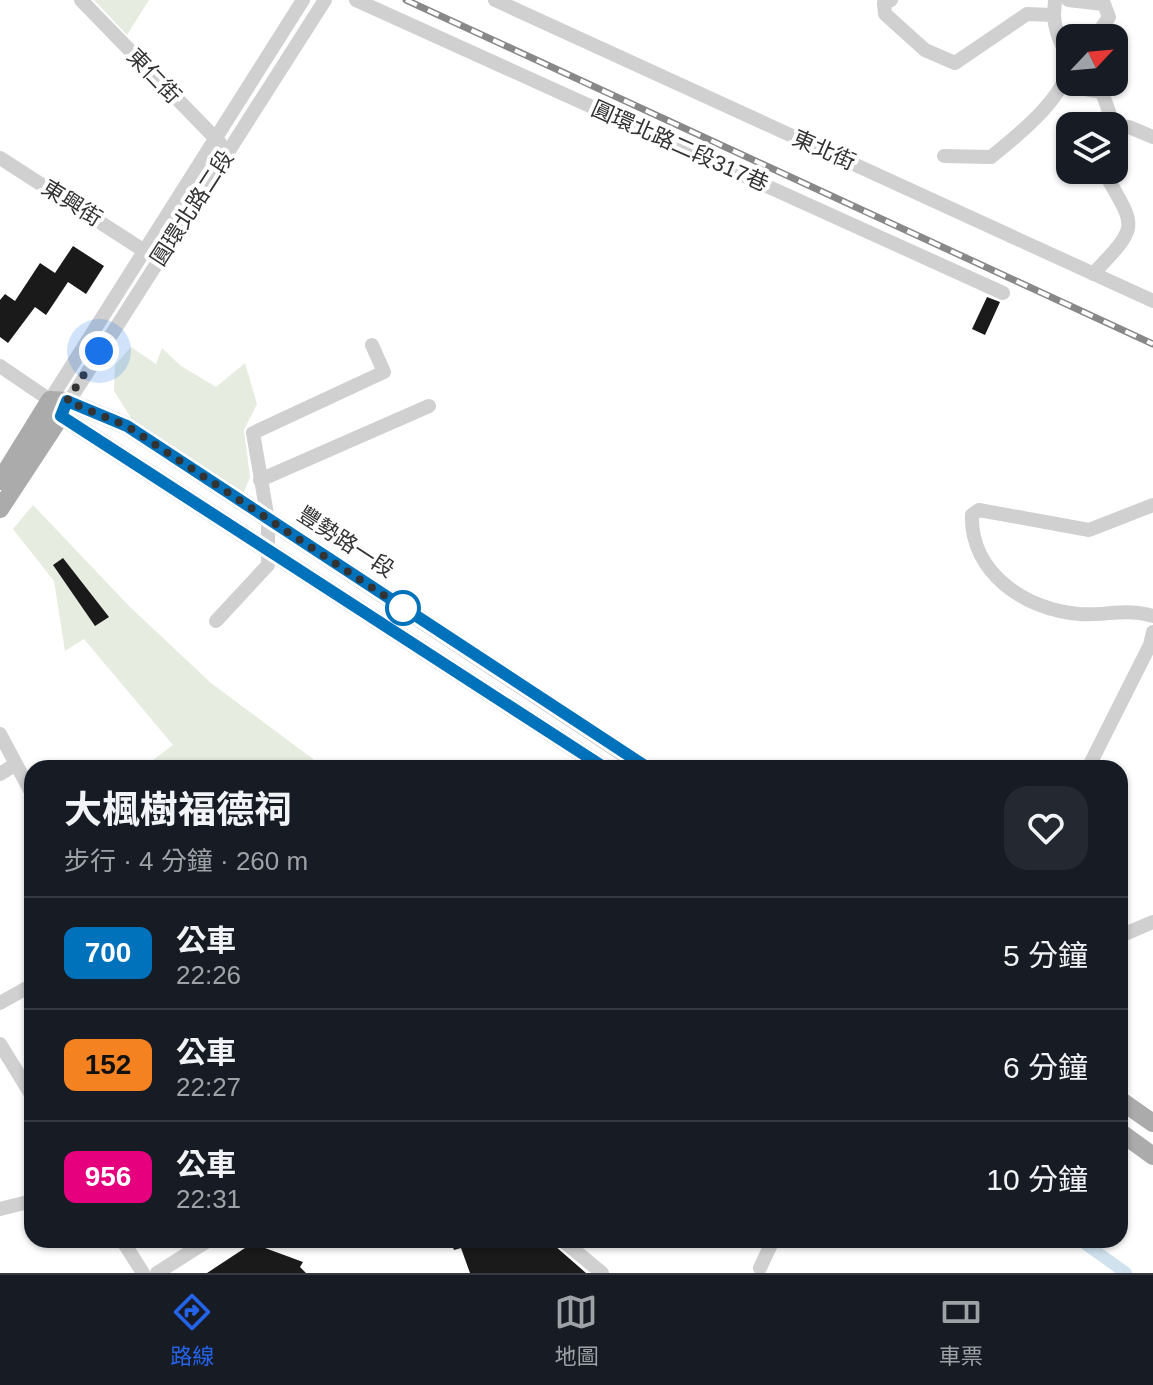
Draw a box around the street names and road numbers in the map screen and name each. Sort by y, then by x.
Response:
street label: 東仁街 [122,44,186,108]
street label: 圓環北路二段317巷 [588,96,772,196]
street label: 東北街 [789,125,859,175]
street label: 圓環北路二段 [146,146,238,270]
street label: 東興街 [37,175,107,231]
street label: 豐勢路一段 [293,502,399,582]

